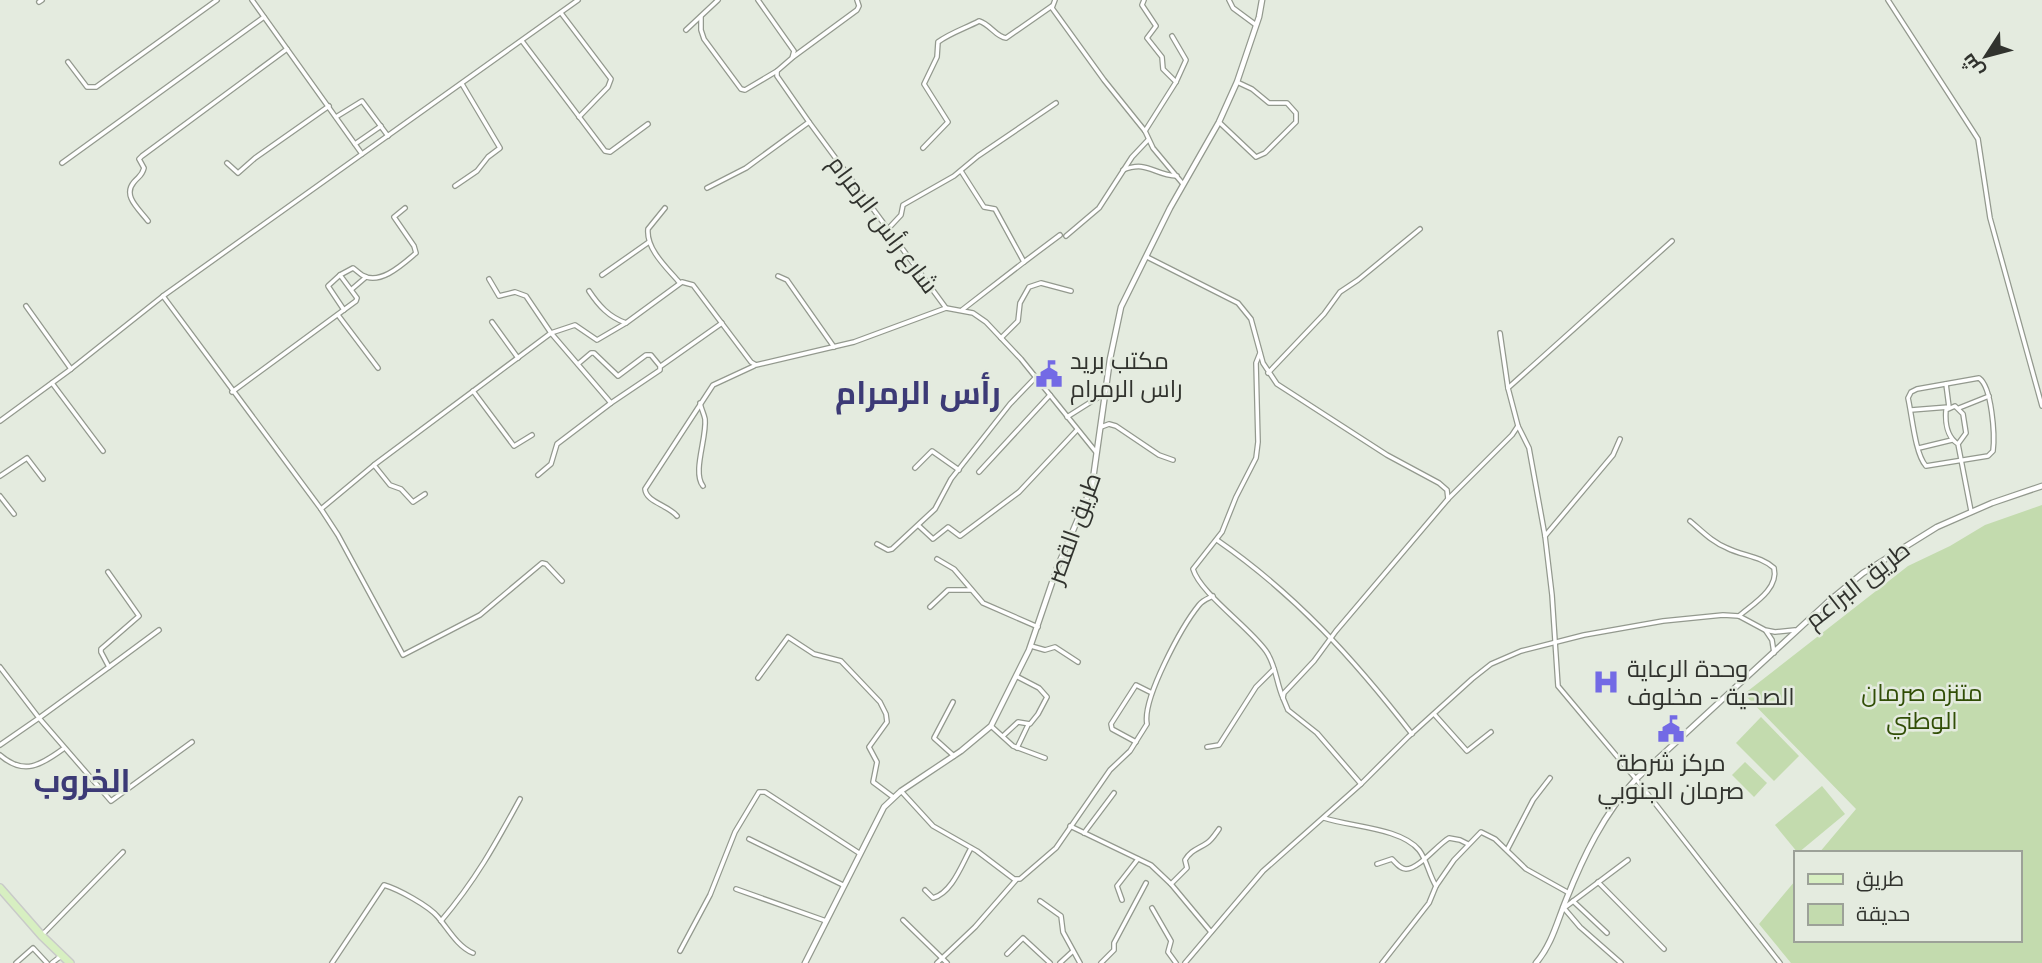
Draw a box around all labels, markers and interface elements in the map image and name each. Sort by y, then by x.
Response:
north arrow [1951,21,2021,91]
text: ش [1955,49,1989,83]
street label: شارع رأس الرمرام [821,149,946,300]
place label: مكتب بريد راس الرمرام [1070,345,1182,405]
public building icon: مكتب بريد راس الرمرام [1034,359,1064,389]
district label: رأس الرمرام [835,372,1001,415]
street label: طريق القصر [1038,468,1108,590]
street label: طريق البراعم [1799,534,1917,636]
place label: وحدة الرعاية الصحية - مخلوف [1627,653,1795,711]
hospital icon: وحدة الرعاية الصحية - مخلوف [1591,667,1621,697]
park label: متنزه صرمان الوطني [1861,677,1983,740]
public building icon: مركز شرطة صرمان الجنوبي [1656,714,1686,744]
place label: مركز شرطة صرمان الجنوبي [1598,747,1744,810]
district label: الخروب [33,760,131,800]
legend [1794,851,2021,942]
text: طريق [1856,865,1904,892]
text: حديقة [1856,900,1910,926]

